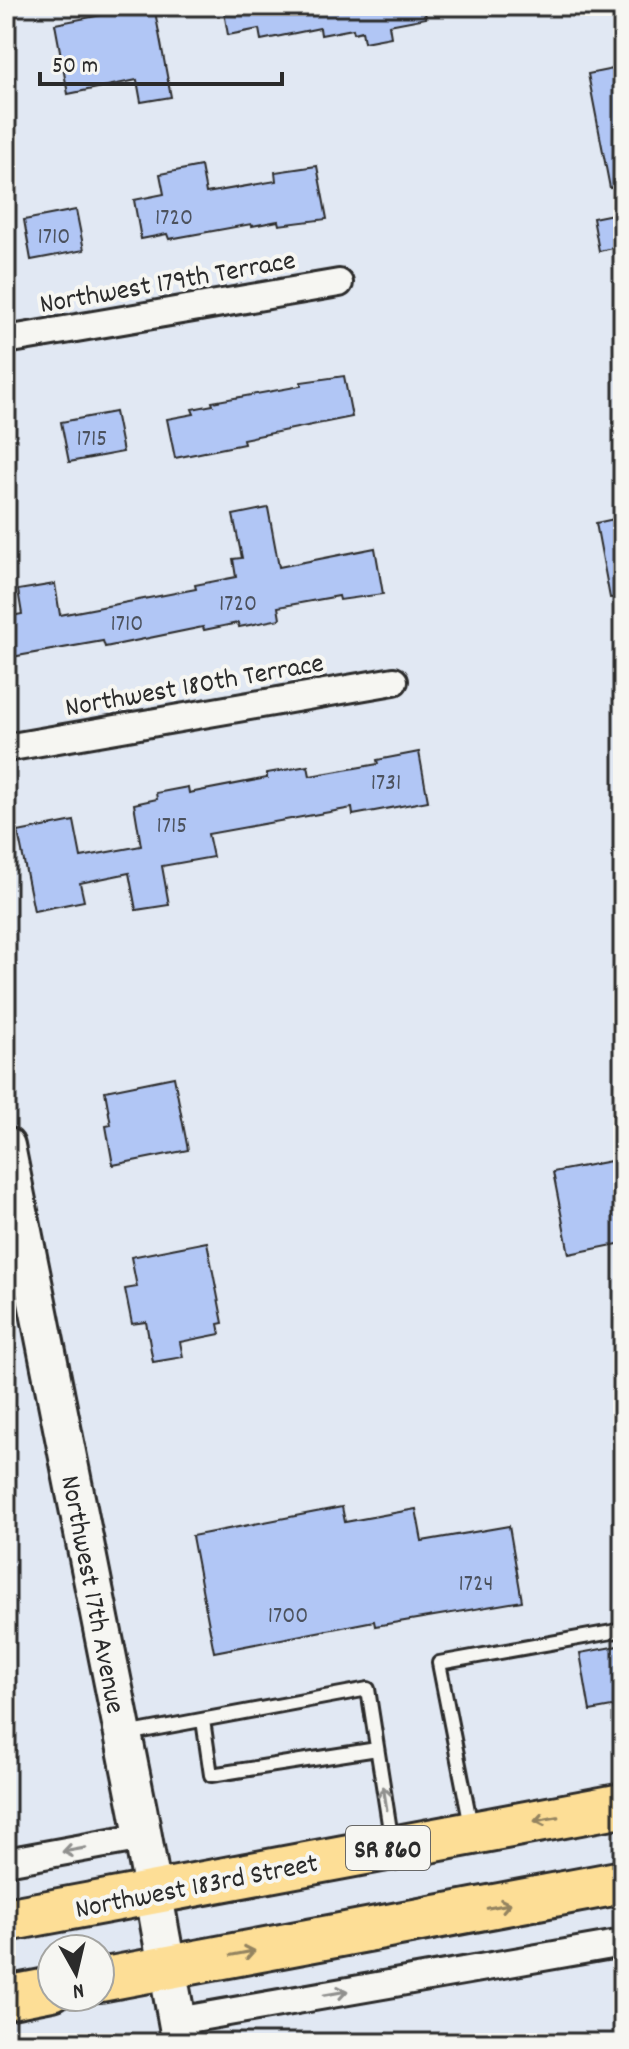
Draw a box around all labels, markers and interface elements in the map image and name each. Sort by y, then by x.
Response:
scale bar [40,36,282,86]
text: 50 m [52,50,98,84]
house number: 1720 [155,202,193,236]
house number: 1710 [38,221,70,255]
street label: Northwest 179th Terrace [37,243,299,327]
house number: 1715 [77,423,107,457]
house number: 1720 [219,588,257,622]
house number: 1710 [111,608,143,642]
street label: Northwest 180th Terrace [62,645,327,730]
house number: 1731 [371,767,401,801]
house number: 1715 [157,810,187,844]
street label: Northwest 17th Avenue [47,1472,133,1717]
house number: 1724 [459,1568,493,1602]
house number: 1700 [268,1600,308,1634]
one-way arrow [377,1786,392,1811]
one-way arrow [534,1813,560,1828]
road number: SR 860 [346,1826,430,1870]
one-way arrow [62,1843,88,1858]
street label: Northwest 183rd Street [72,1846,322,1932]
one-way arrow [486,1897,511,1912]
north arrow [36,1933,116,2013]
one-way arrow [230,1945,256,1960]
text: N [71,1973,86,2005]
one-way arrow [323,1985,348,2000]

